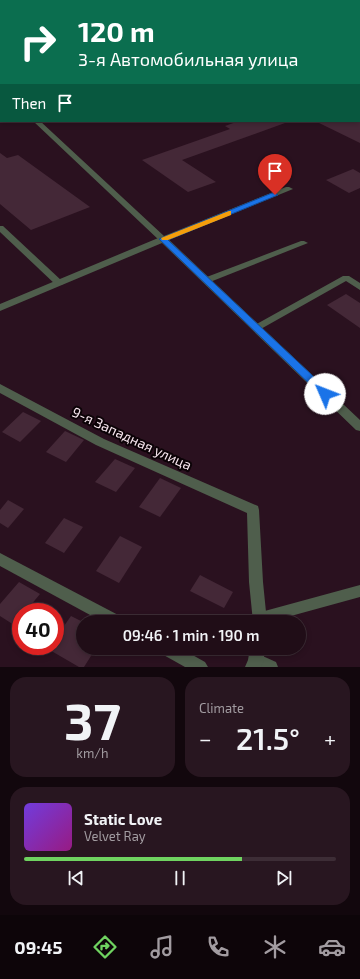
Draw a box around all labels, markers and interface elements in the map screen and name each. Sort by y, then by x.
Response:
text: 120 m [78,14,155,48]
icon: right [12,16,64,68]
text: 3-я Автомобильная улица [78,48,298,70]
icon: arrive [54,92,76,114]
text: Then [12,94,46,112]
pin [258,154,292,195]
icon: arrive [264,160,286,182]
position arrow [304,373,346,415]
street label: 9-я Западная улица [69,403,195,473]
speed limit sign: 40 [12,603,64,655]
text: 09:46 · 1 min · 190 m [123,626,259,644]
text: 37 [64,688,121,750]
text: Climate [199,700,244,716]
text: 21.5° [236,720,300,756]
text: − [199,725,212,751]
text: + [324,725,336,751]
text: km/h [76,745,109,761]
text: Static Love [84,810,162,828]
text: Velvet Ray [84,828,146,844]
icon: previous [65,867,87,889]
icon: pause [169,867,191,889]
icon: next [273,867,295,889]
icon: directions [91,933,119,961]
icon: music [148,933,176,961]
icon: phone [204,933,232,961]
icon: climate [261,933,289,961]
icon: car [318,933,346,961]
text: 09:45 [14,936,62,958]

